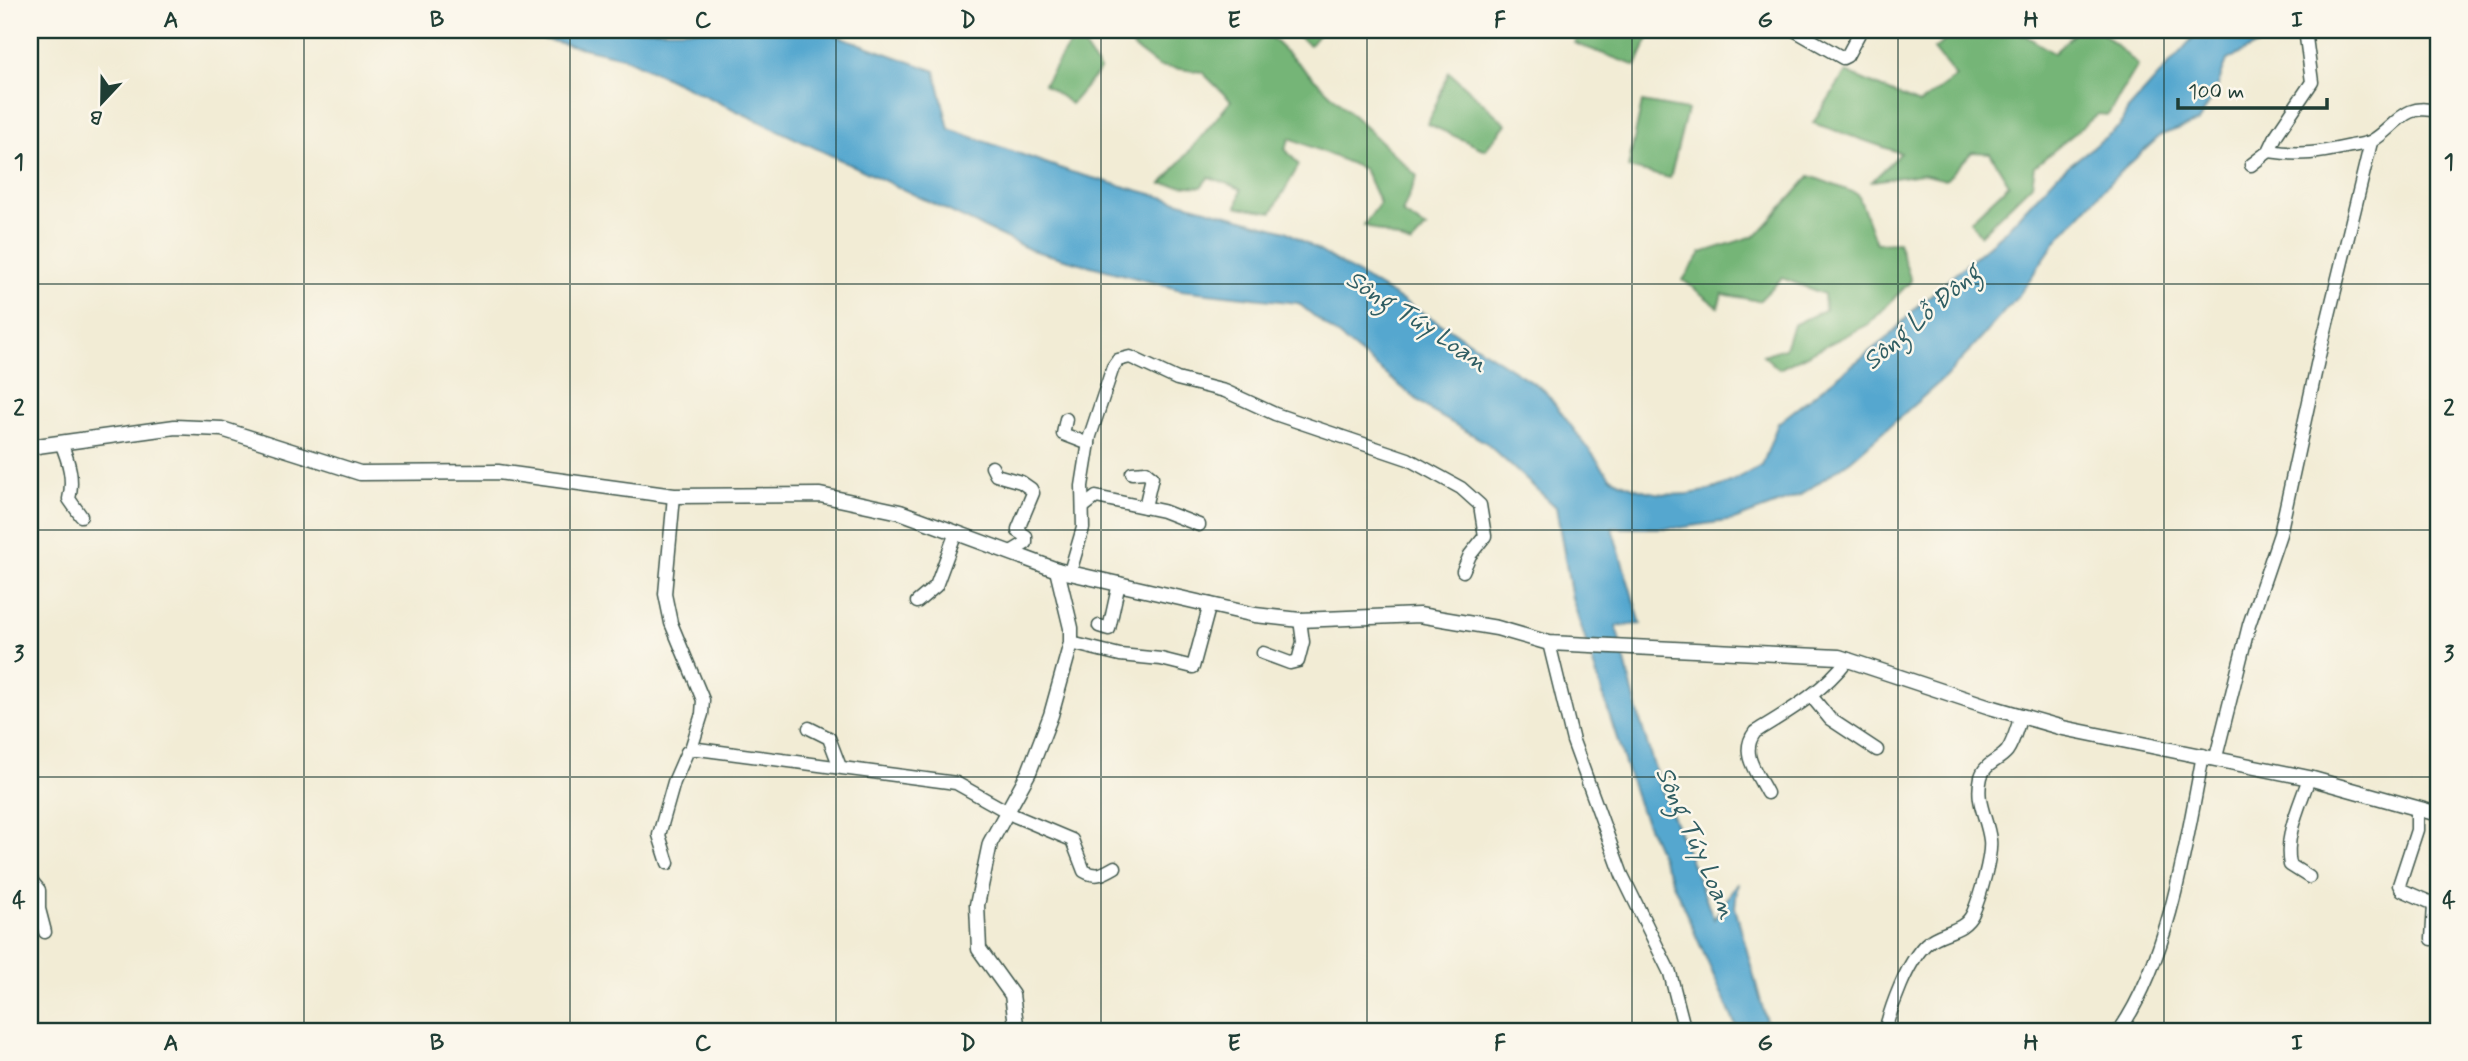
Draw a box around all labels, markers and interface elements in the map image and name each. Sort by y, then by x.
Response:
text: A [163,6,179,36]
text: B [430,6,445,36]
text: C [695,6,712,36]
text: D [960,6,976,36]
text: E [1227,6,1241,36]
text: F [1494,6,1506,36]
text: G [1757,6,1773,36]
text: H [2023,6,2039,36]
text: I [2291,6,2303,36]
north arrow [66,66,136,136]
scale bar [2178,66,2326,110]
text: 100 m [2188,78,2244,106]
text: B [86,103,106,130]
text: 1 [14,148,24,178]
text: 1 [2444,148,2454,178]
water label: Sông Lỗ Đông [1856,255,1993,381]
water label: Sông Túy Loan [1337,263,1495,383]
text: 2 [13,394,25,424]
text: 2 [2443,394,2455,424]
text: 3 [14,640,25,670]
text: 3 [2444,640,2455,670]
water label: Sông Túy Loan [1644,761,1744,926]
text: 4 [12,886,26,916]
text: 4 [2442,886,2456,916]
text: A [163,1029,179,1059]
text: B [430,1029,445,1059]
text: C [695,1029,712,1059]
text: D [960,1029,976,1059]
text: E [1227,1029,1241,1059]
text: F [1494,1029,1506,1059]
text: G [1757,1029,1773,1059]
text: H [2023,1029,2039,1059]
text: I [2291,1029,2303,1059]

